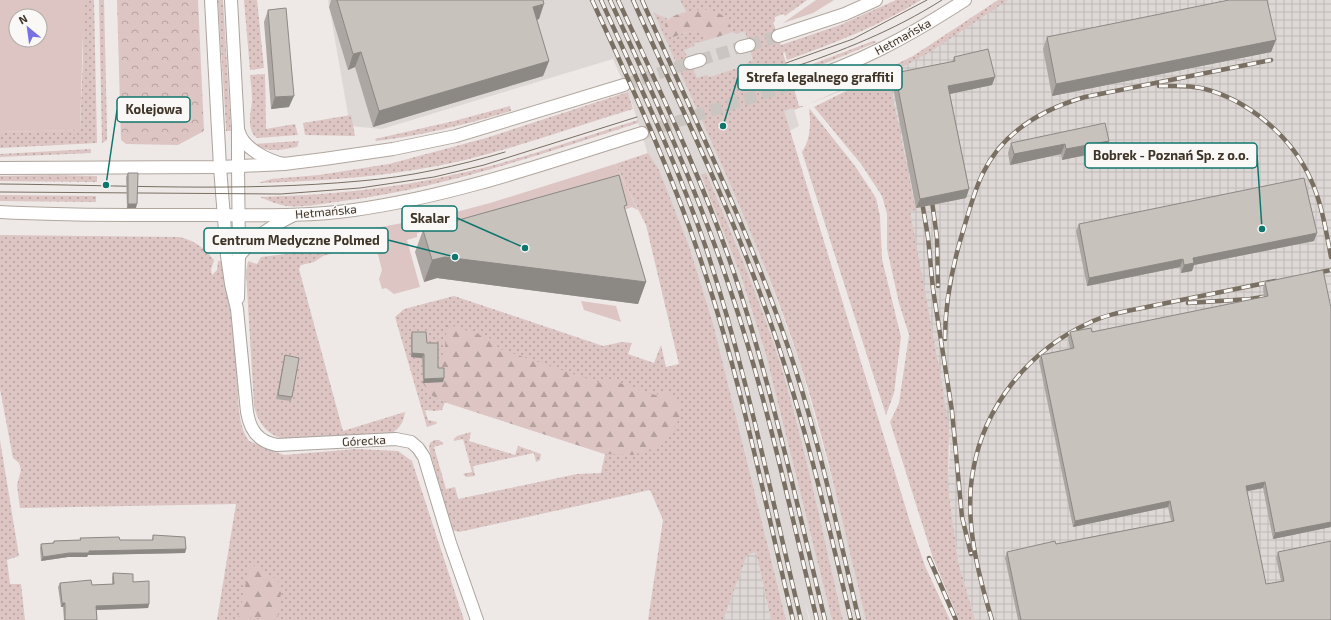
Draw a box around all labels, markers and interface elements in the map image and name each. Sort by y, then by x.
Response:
north arrow [8,8,48,48]
text: N [16,11,30,26]
street label: Hetmańska [872,15,933,57]
callout: Strefa legalnego graffiti [738,65,902,90]
text: Strefa legalnego graffiti [746,69,894,85]
callout: Kolejowa [117,97,190,122]
text: Kolejowa [126,101,182,117]
callout: Bobrek - Poznań Sp. z o.o. [1085,143,1257,168]
text: Bobrek - Poznań Sp. z o.o. [1093,147,1249,163]
street label: Hetmańska [294,201,357,221]
callout: Skalar [402,206,457,231]
text: Skalar [410,210,450,226]
callout: Centrum Medyczne Polmed [204,228,388,253]
text: Centrum Medyczne Polmed [212,232,380,248]
street label: Górecka [342,432,386,448]

